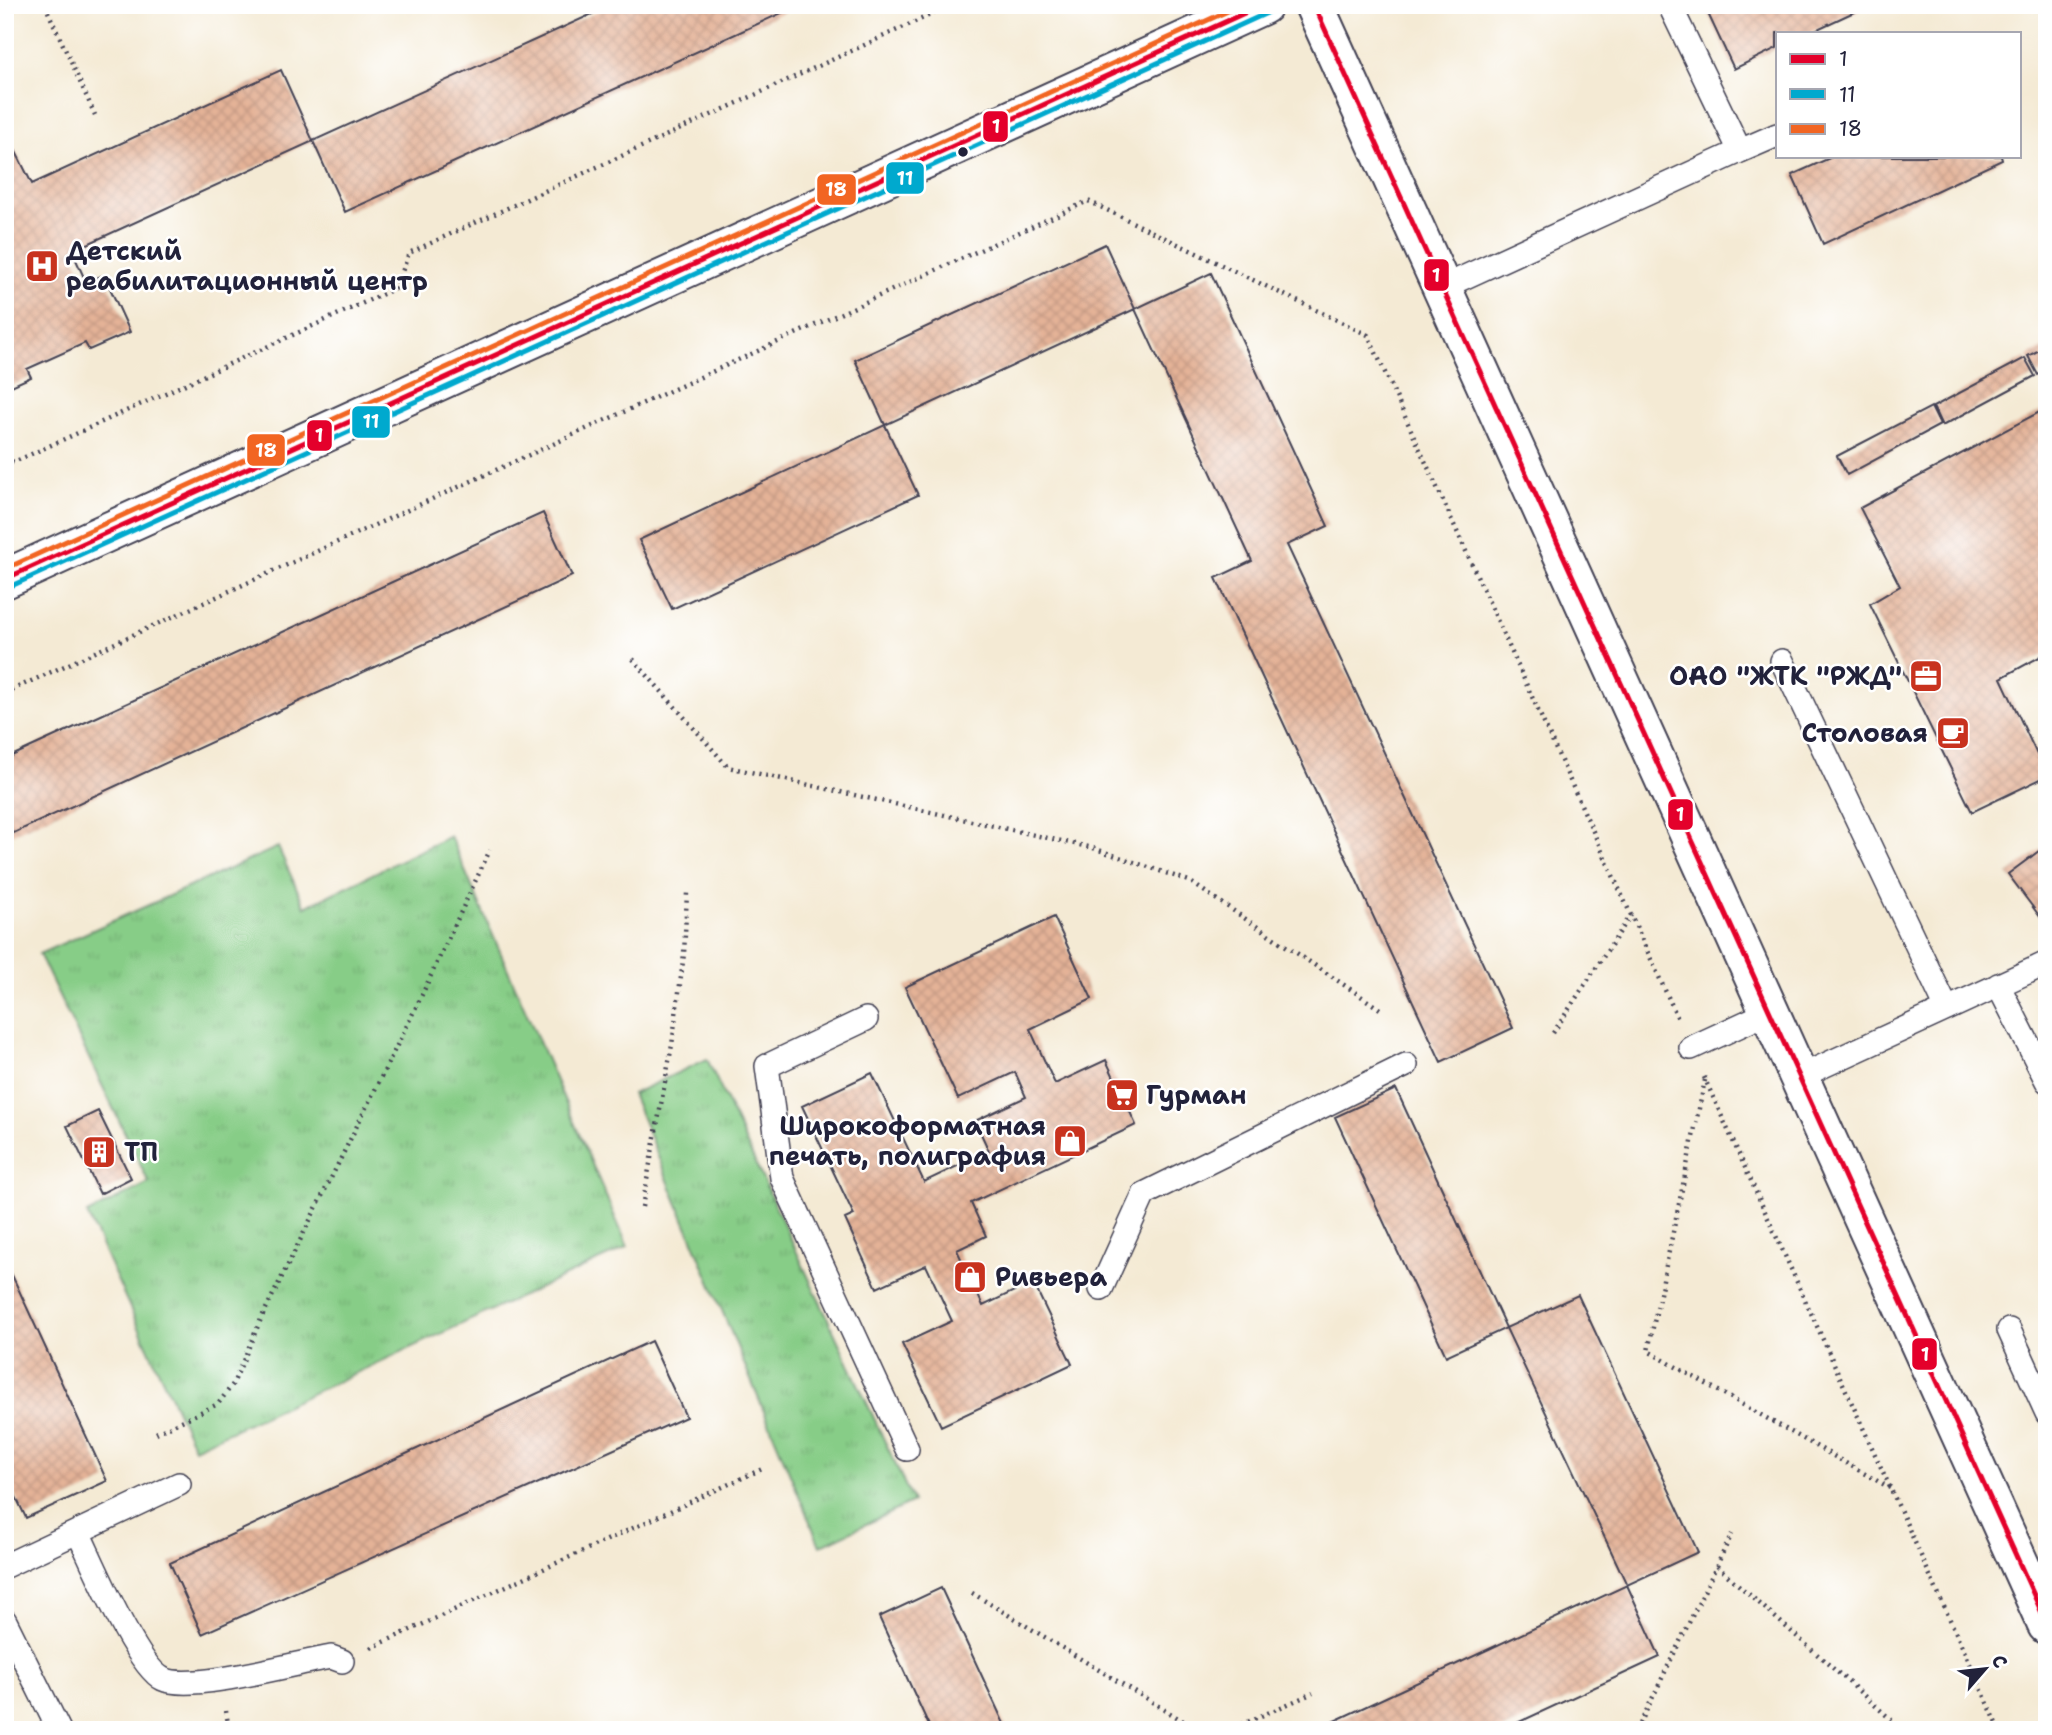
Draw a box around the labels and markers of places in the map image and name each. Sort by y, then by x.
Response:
unlabelled marker [956,145,970,159]
place label: Детский реабилитационный центр [66,233,428,298]
hospital icon: Детский реабилитационный центр [23,247,61,285]
office icon: ОАО "ЖТК "РЖД" [1907,657,1945,695]
place label: ОАО "ЖТК "РЖД" [1669,658,1902,693]
cafe icon: Столовая [1934,714,1972,752]
place label: Столовая [1801,715,1928,750]
supermarket icon: Гурман [1103,1076,1141,1114]
place label: Гурман [1146,1077,1247,1112]
place label: Широкоформатная печать, полиграфия [768,1108,1046,1173]
shop icon: Широкоформатная печать, полиграфия [1051,1122,1089,1160]
building icon: ТП [80,1133,118,1171]
place label: ТП [124,1134,158,1169]
shop icon: Ривьера [951,1258,989,1296]
place label: Ривьера [995,1259,1107,1294]

